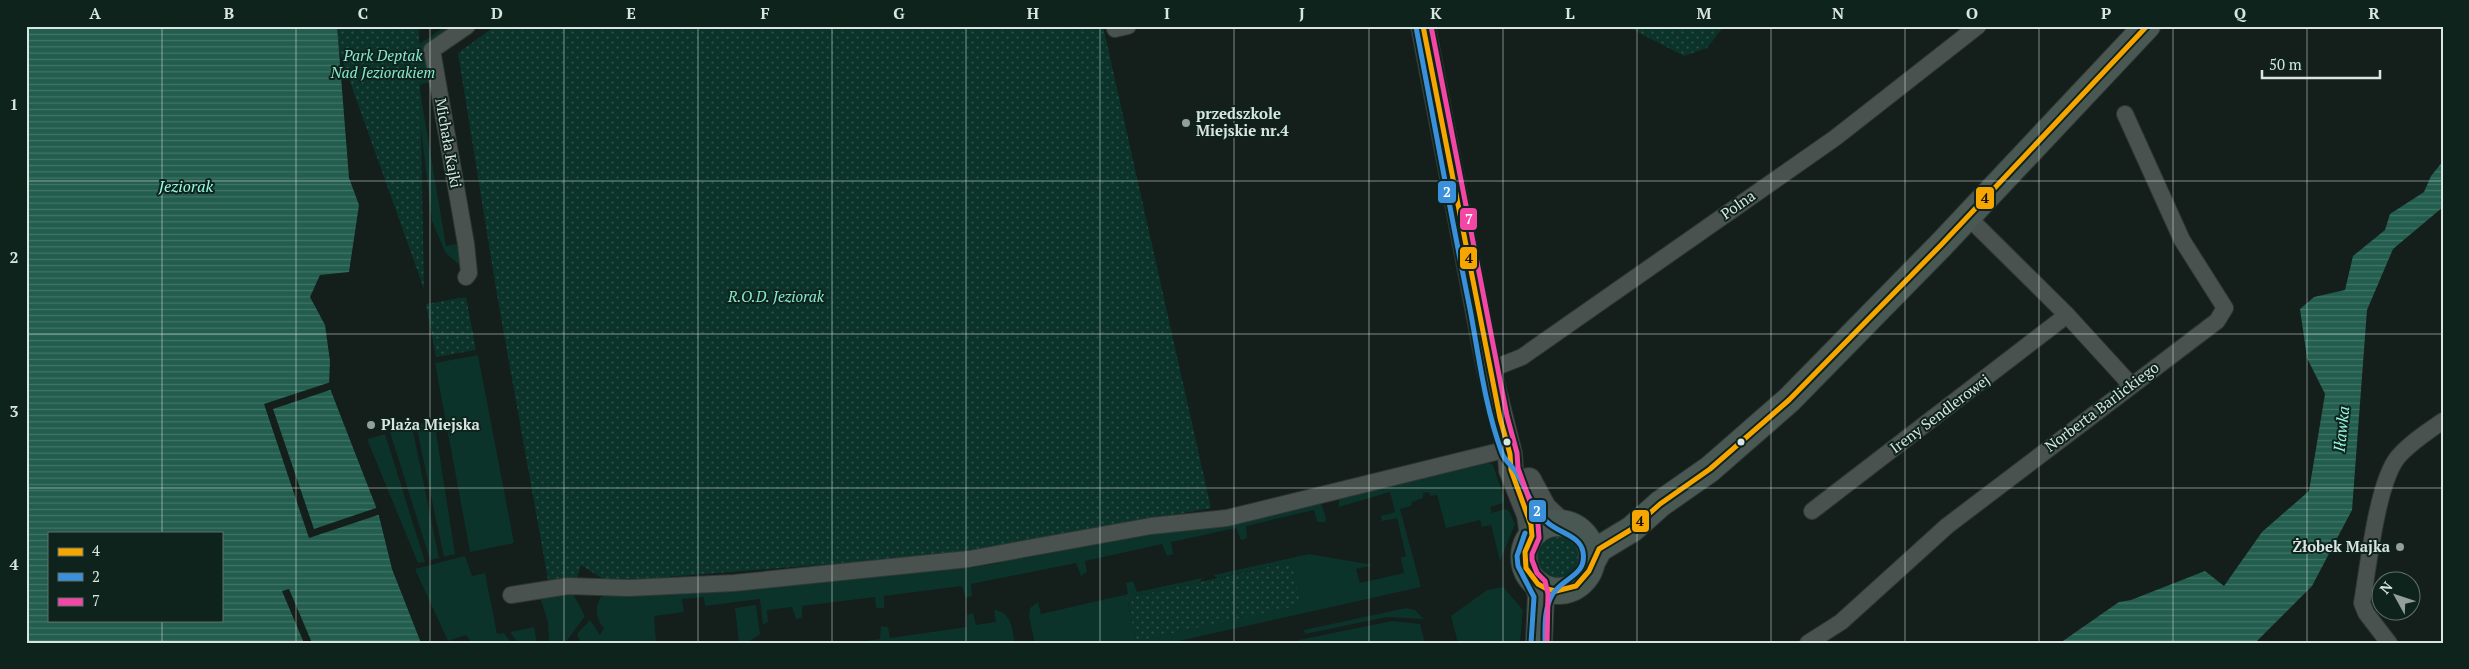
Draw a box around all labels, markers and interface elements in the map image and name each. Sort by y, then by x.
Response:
text: A [89,2,101,24]
text: B [224,2,234,24]
text: C [358,2,368,24]
text: D [491,2,503,24]
text: E [626,2,636,24]
text: F [760,2,770,24]
text: G [893,2,905,24]
text: H [1027,2,1039,24]
text: I [1164,2,1170,24]
text: J [1299,2,1305,24]
text: K [1430,2,1442,24]
text: L [1565,2,1575,24]
text: M [1697,2,1712,24]
text: N [1832,2,1844,24]
text: O [1966,2,1978,24]
text: P [2101,2,2111,24]
text: Q [2234,2,2247,24]
text: R [2368,2,2380,24]
park label: Park Deptak Nad Jeziorakiem [330,45,435,82]
scale bar [2262,48,2379,80]
text: 50 m [2269,54,2302,74]
text: 1 [9,93,19,115]
street label: Michała Kajki [431,96,467,189]
place label: przedszkole Miejskie nr.4 [1196,103,1289,140]
marker: przedszkole Miejskie nr.4 [1180,117,1192,129]
water label: Jeziorak [158,175,214,197]
line badge: 2 [1437,180,1457,204]
text: 2 [1443,182,1451,201]
street label: Polna [1716,185,1759,223]
line badge: 4 [1975,186,1995,210]
text: 4 [1981,188,1989,207]
line badge: 7 [1459,207,1478,231]
text: 7 [1465,209,1473,228]
text: 2 [9,246,19,268]
line badge: 4 [1459,246,1478,270]
text: 4 [1465,248,1473,267]
park label: R.O.D. Jeziorak [727,286,825,306]
street label: Norberta Barlickiego [2040,357,2162,456]
street label: Ireny Sendlerowej [1885,369,1993,457]
text: 3 [9,400,19,422]
water label: Iławka [2328,405,2354,454]
place label: Plaża Miejska [381,414,480,434]
marker: Plaża Miejska [365,419,377,431]
unlabelled marker [1502,437,1512,447]
unlabelled marker [1736,437,1746,447]
line badge: 2 [1528,499,1547,523]
text: 2 [1533,501,1541,520]
line badge: 4 [1631,509,1650,533]
text: 4 [1636,511,1644,530]
legend [48,532,222,622]
place label: Żłobek Majka [2292,536,2391,556]
text: 4 [92,540,100,560]
marker: Żłobek Majka [2394,541,2406,553]
text: 4 [9,553,19,575]
text: 2 [92,566,100,586]
north arrow [2372,572,2422,622]
text: N [2375,577,2397,597]
text: 7 [92,590,100,610]

